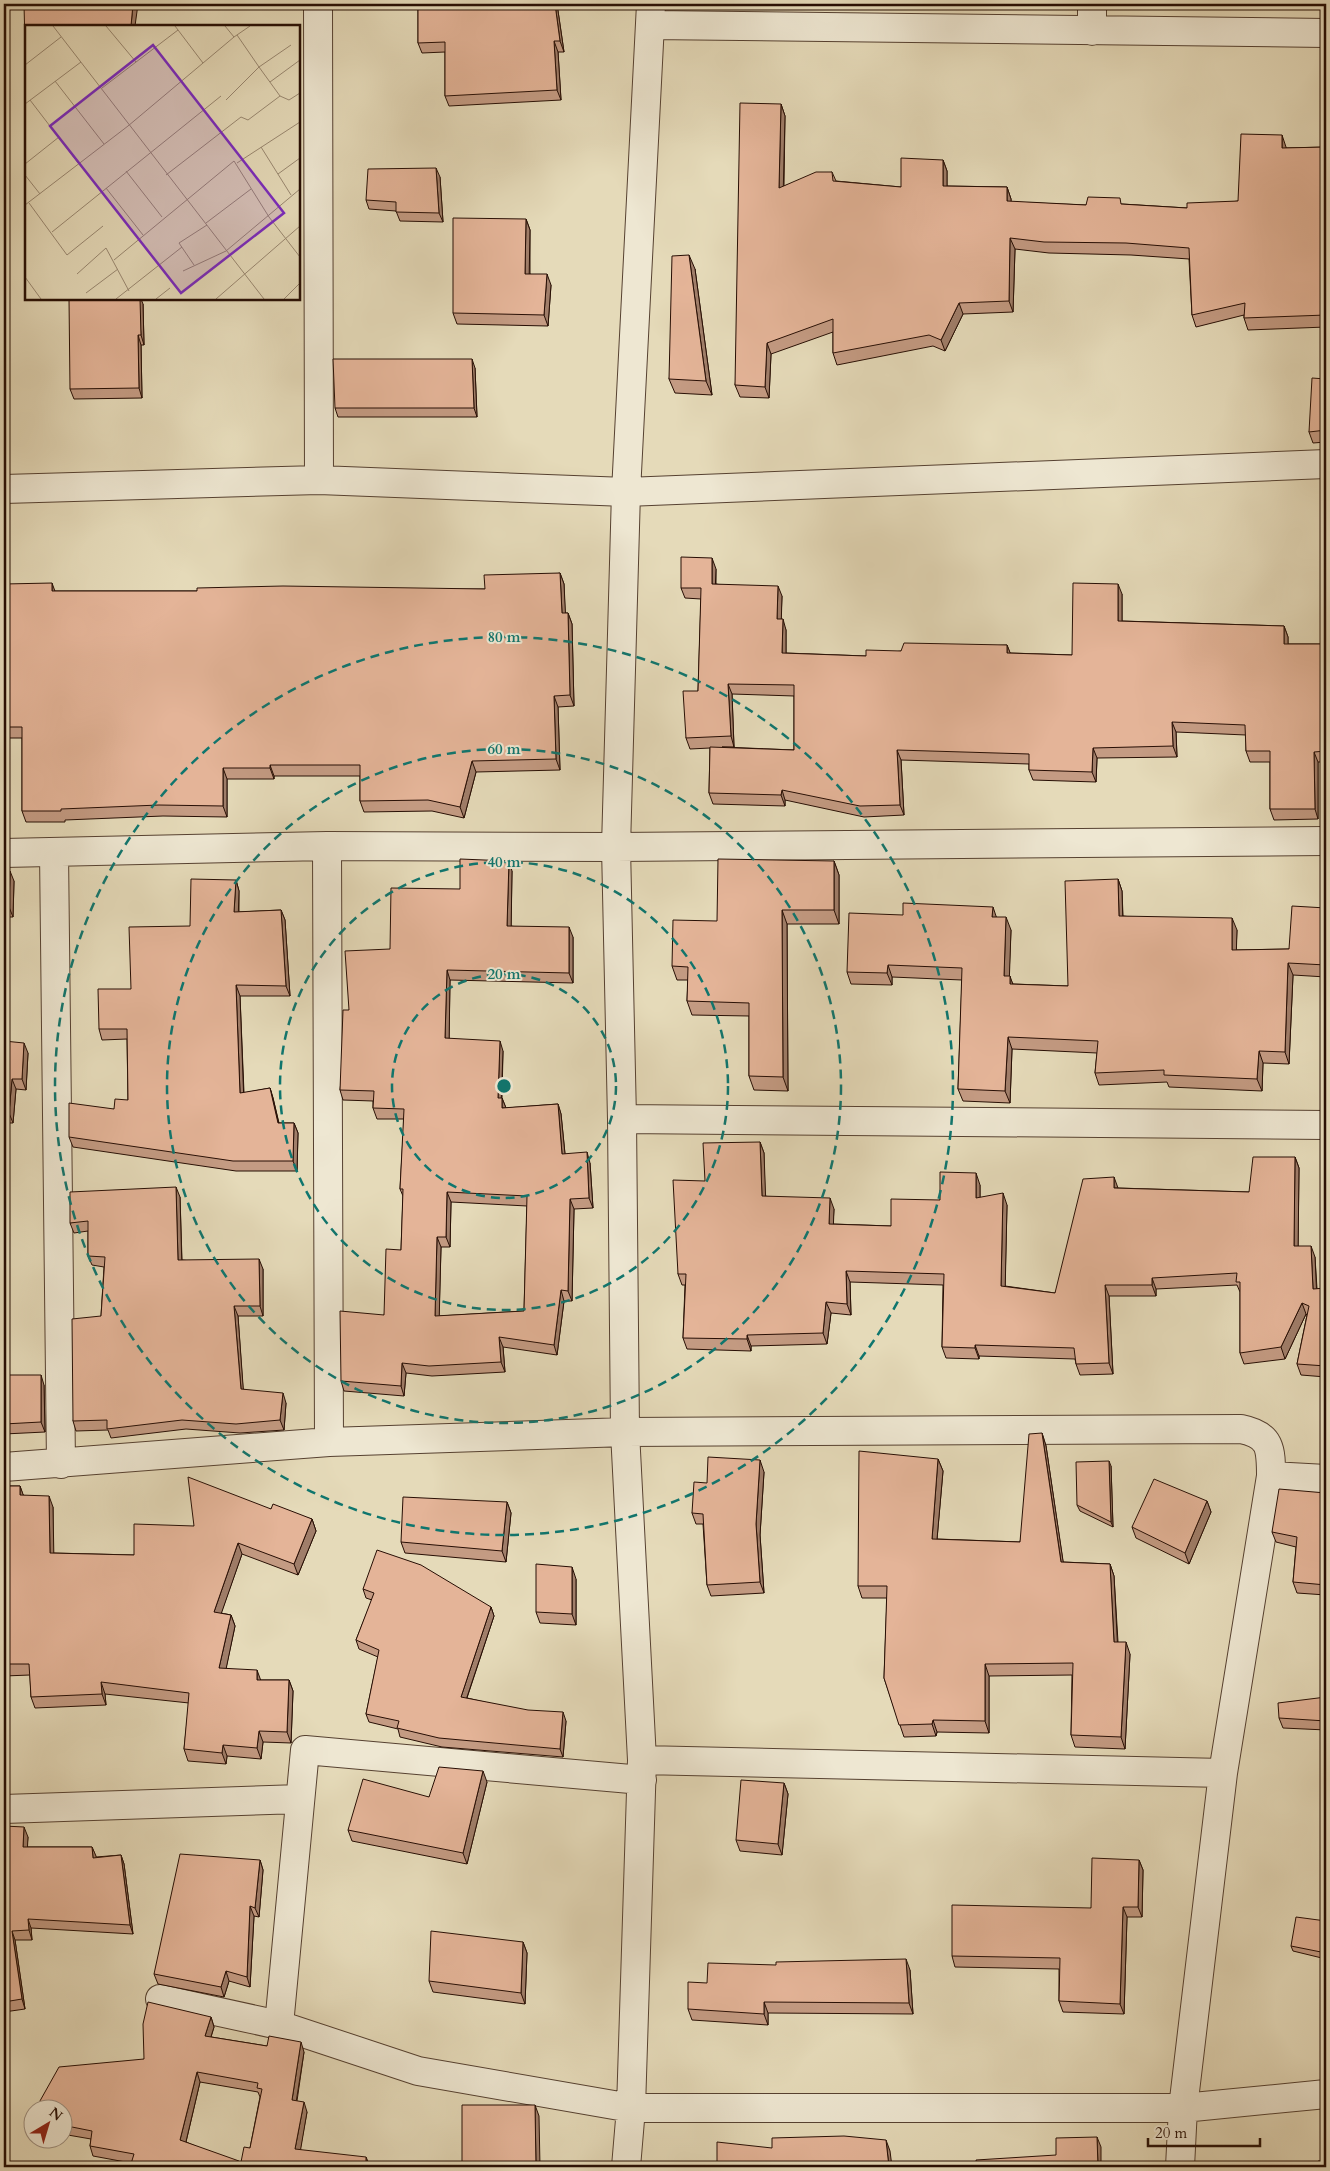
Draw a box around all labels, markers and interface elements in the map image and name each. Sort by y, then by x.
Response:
inset map [25,25,300,300]
text: 80 m [487,627,521,647]
text: 60 m [487,739,521,759]
text: 40 m [487,852,521,872]
text: 20 m [487,964,521,984]
centre of rings [495,1077,513,1095]
north arrow [22,2098,72,2148]
text: N [45,2103,66,2125]
scale bar [1148,2116,1260,2148]
text: 20 m [1155,2123,1187,2143]

